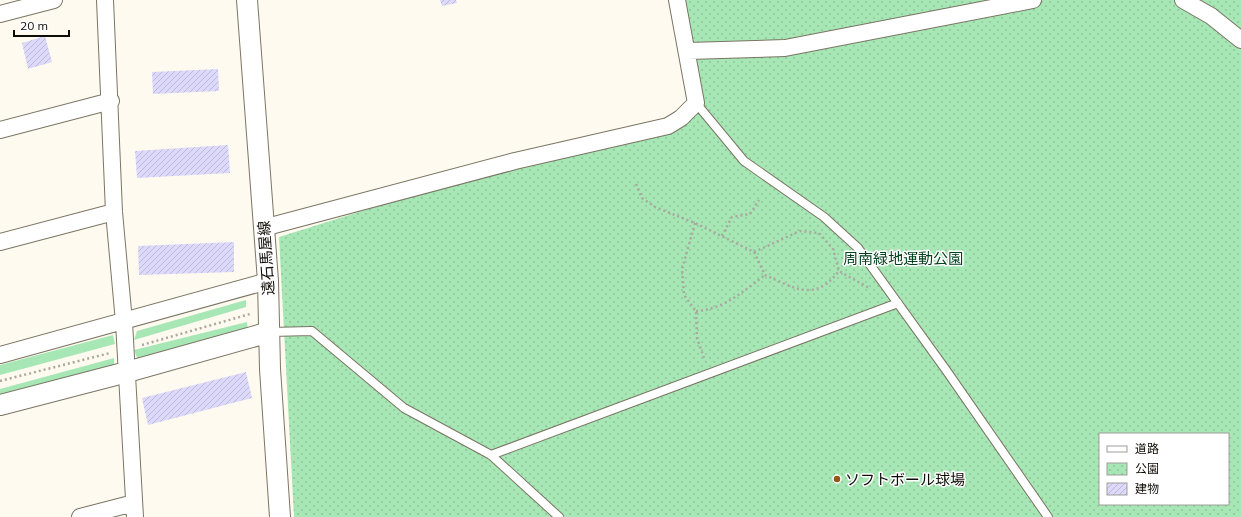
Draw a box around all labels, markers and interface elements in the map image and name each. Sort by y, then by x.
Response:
scale bar [14,12,69,38]
text: 20 m [20,18,48,33]
street label: 遠石馬屋線 [254,220,278,296]
park label: 周南緑地運動公園 [843,249,963,268]
legend [1099,433,1229,505]
text: 道路 [1135,441,1159,456]
text: 公園 [1135,461,1159,476]
place label: ソフトボール球場 [845,470,965,489]
marker: ソフトボール球場 [832,474,842,484]
text: 建物 [1135,481,1159,496]

